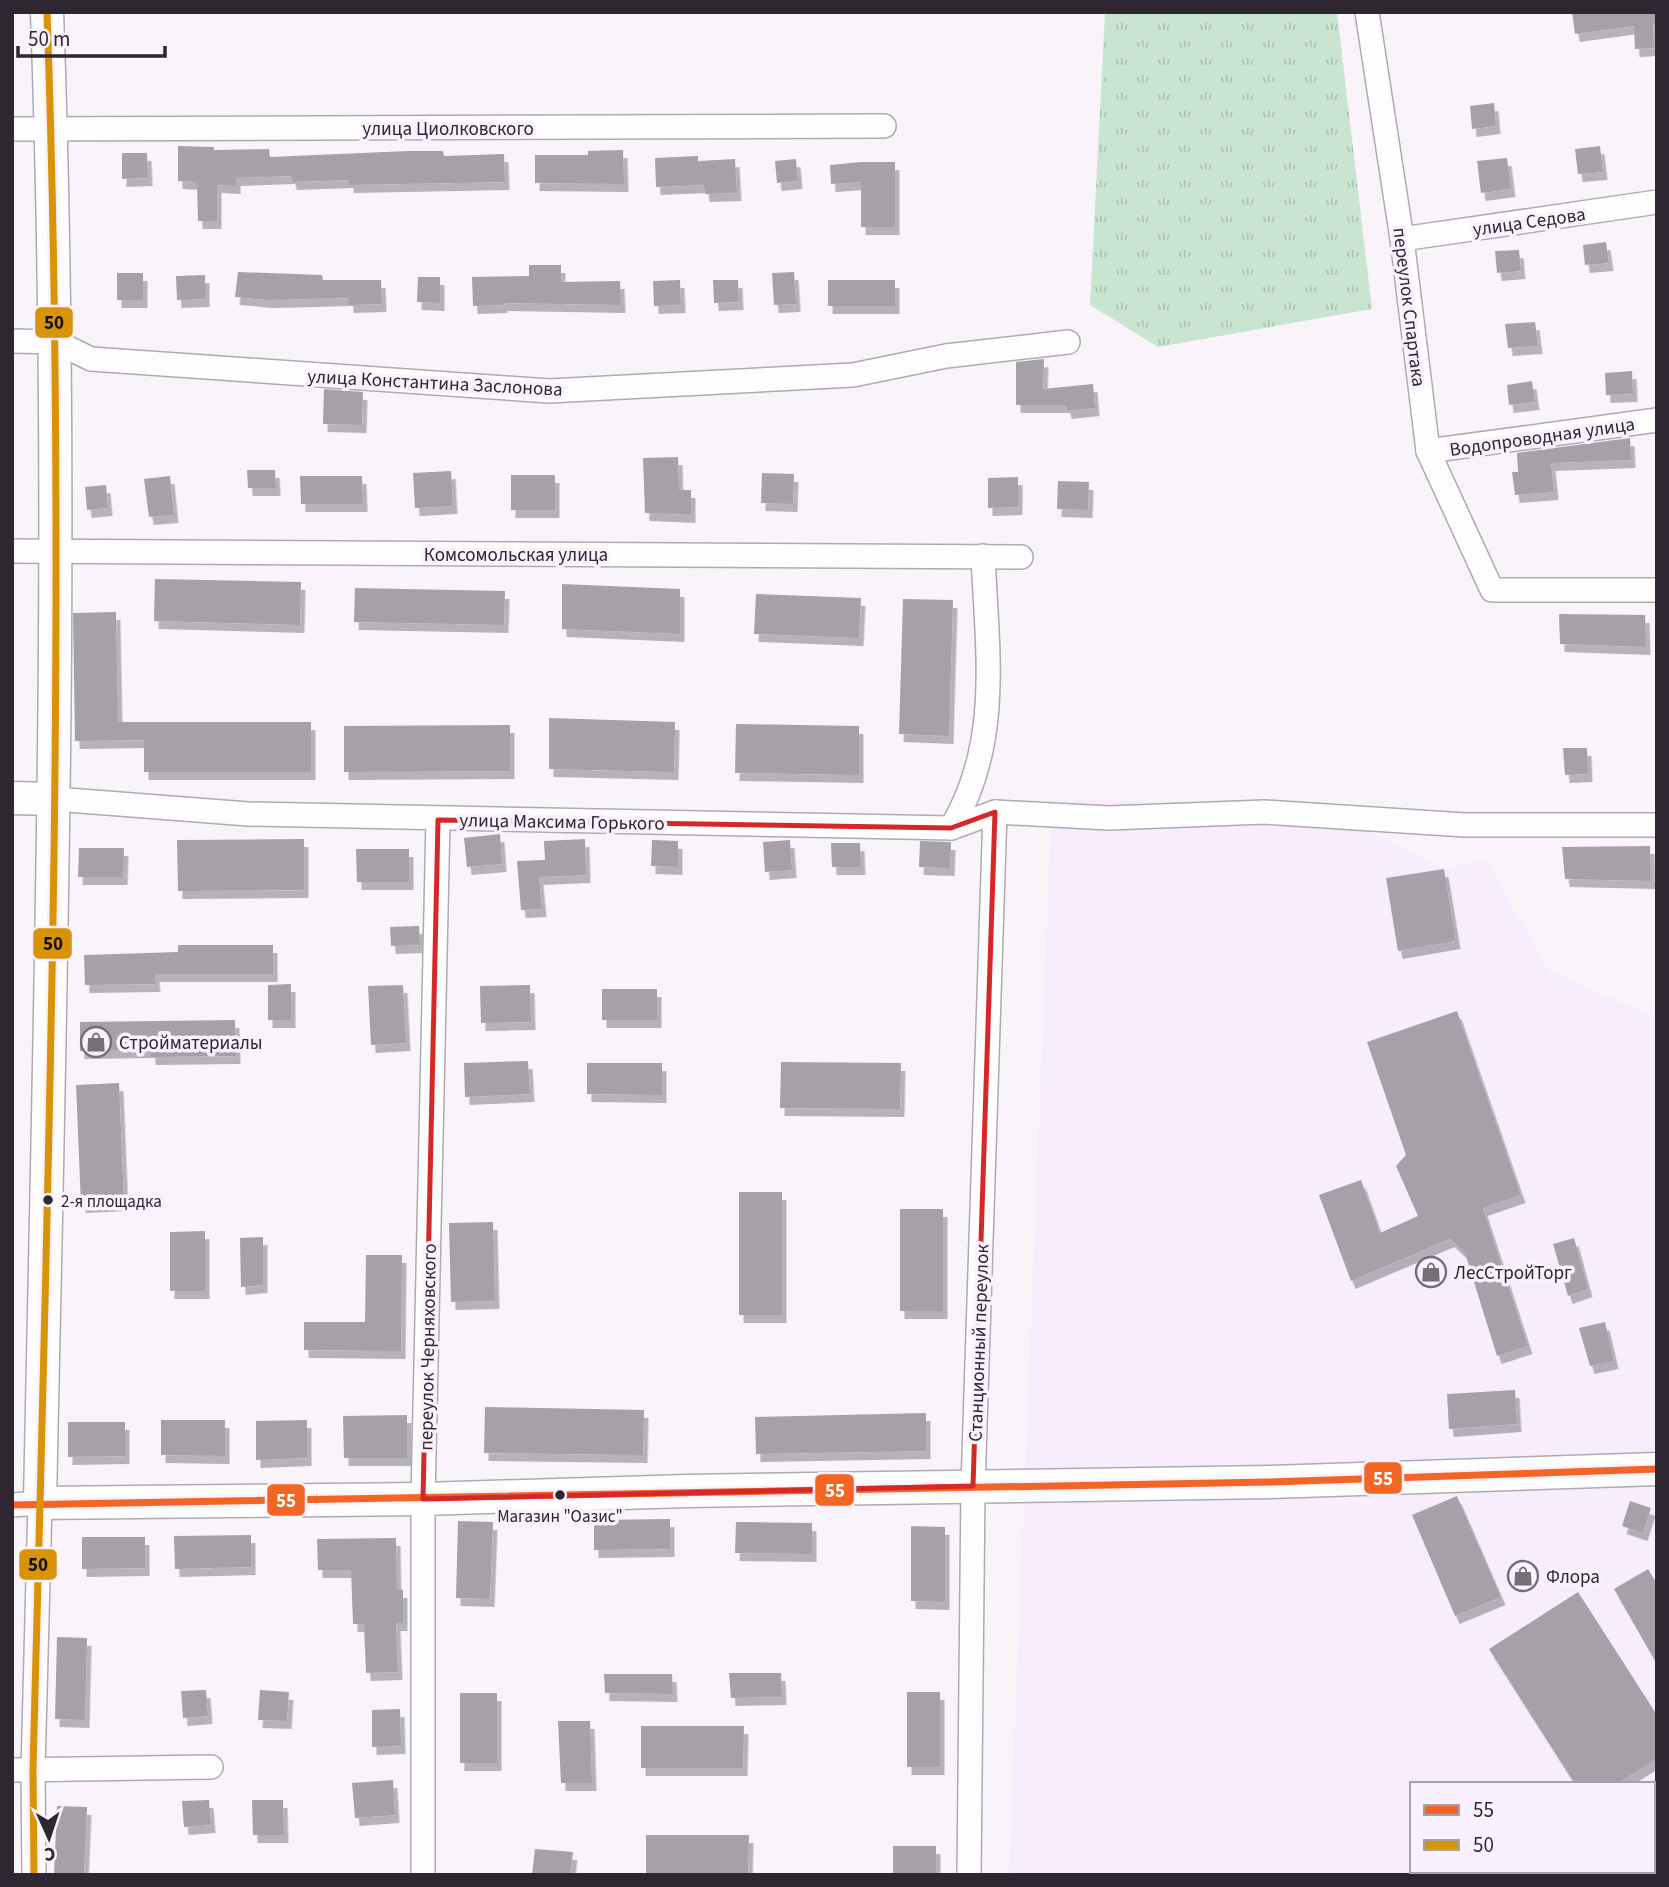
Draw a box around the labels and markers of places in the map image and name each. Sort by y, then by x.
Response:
shop icon: Стройматериалы [79,1025,113,1059]
place label: Стройматериалы [119,1030,263,1057]
place label: 2-я площадка [61,1190,162,1214]
marker: 2-я площадка [41,1193,55,1207]
shop icon: ЛесСтройТорг [1414,1255,1448,1289]
place label: ЛесСтройТорг [1454,1260,1572,1287]
marker: Магазин "Оазис" [553,1488,567,1502]
place label: Магазин "Оазис" [497,1505,623,1529]
shop icon: Флора [1506,1559,1540,1593]
place label: Флора [1546,1564,1600,1591]

